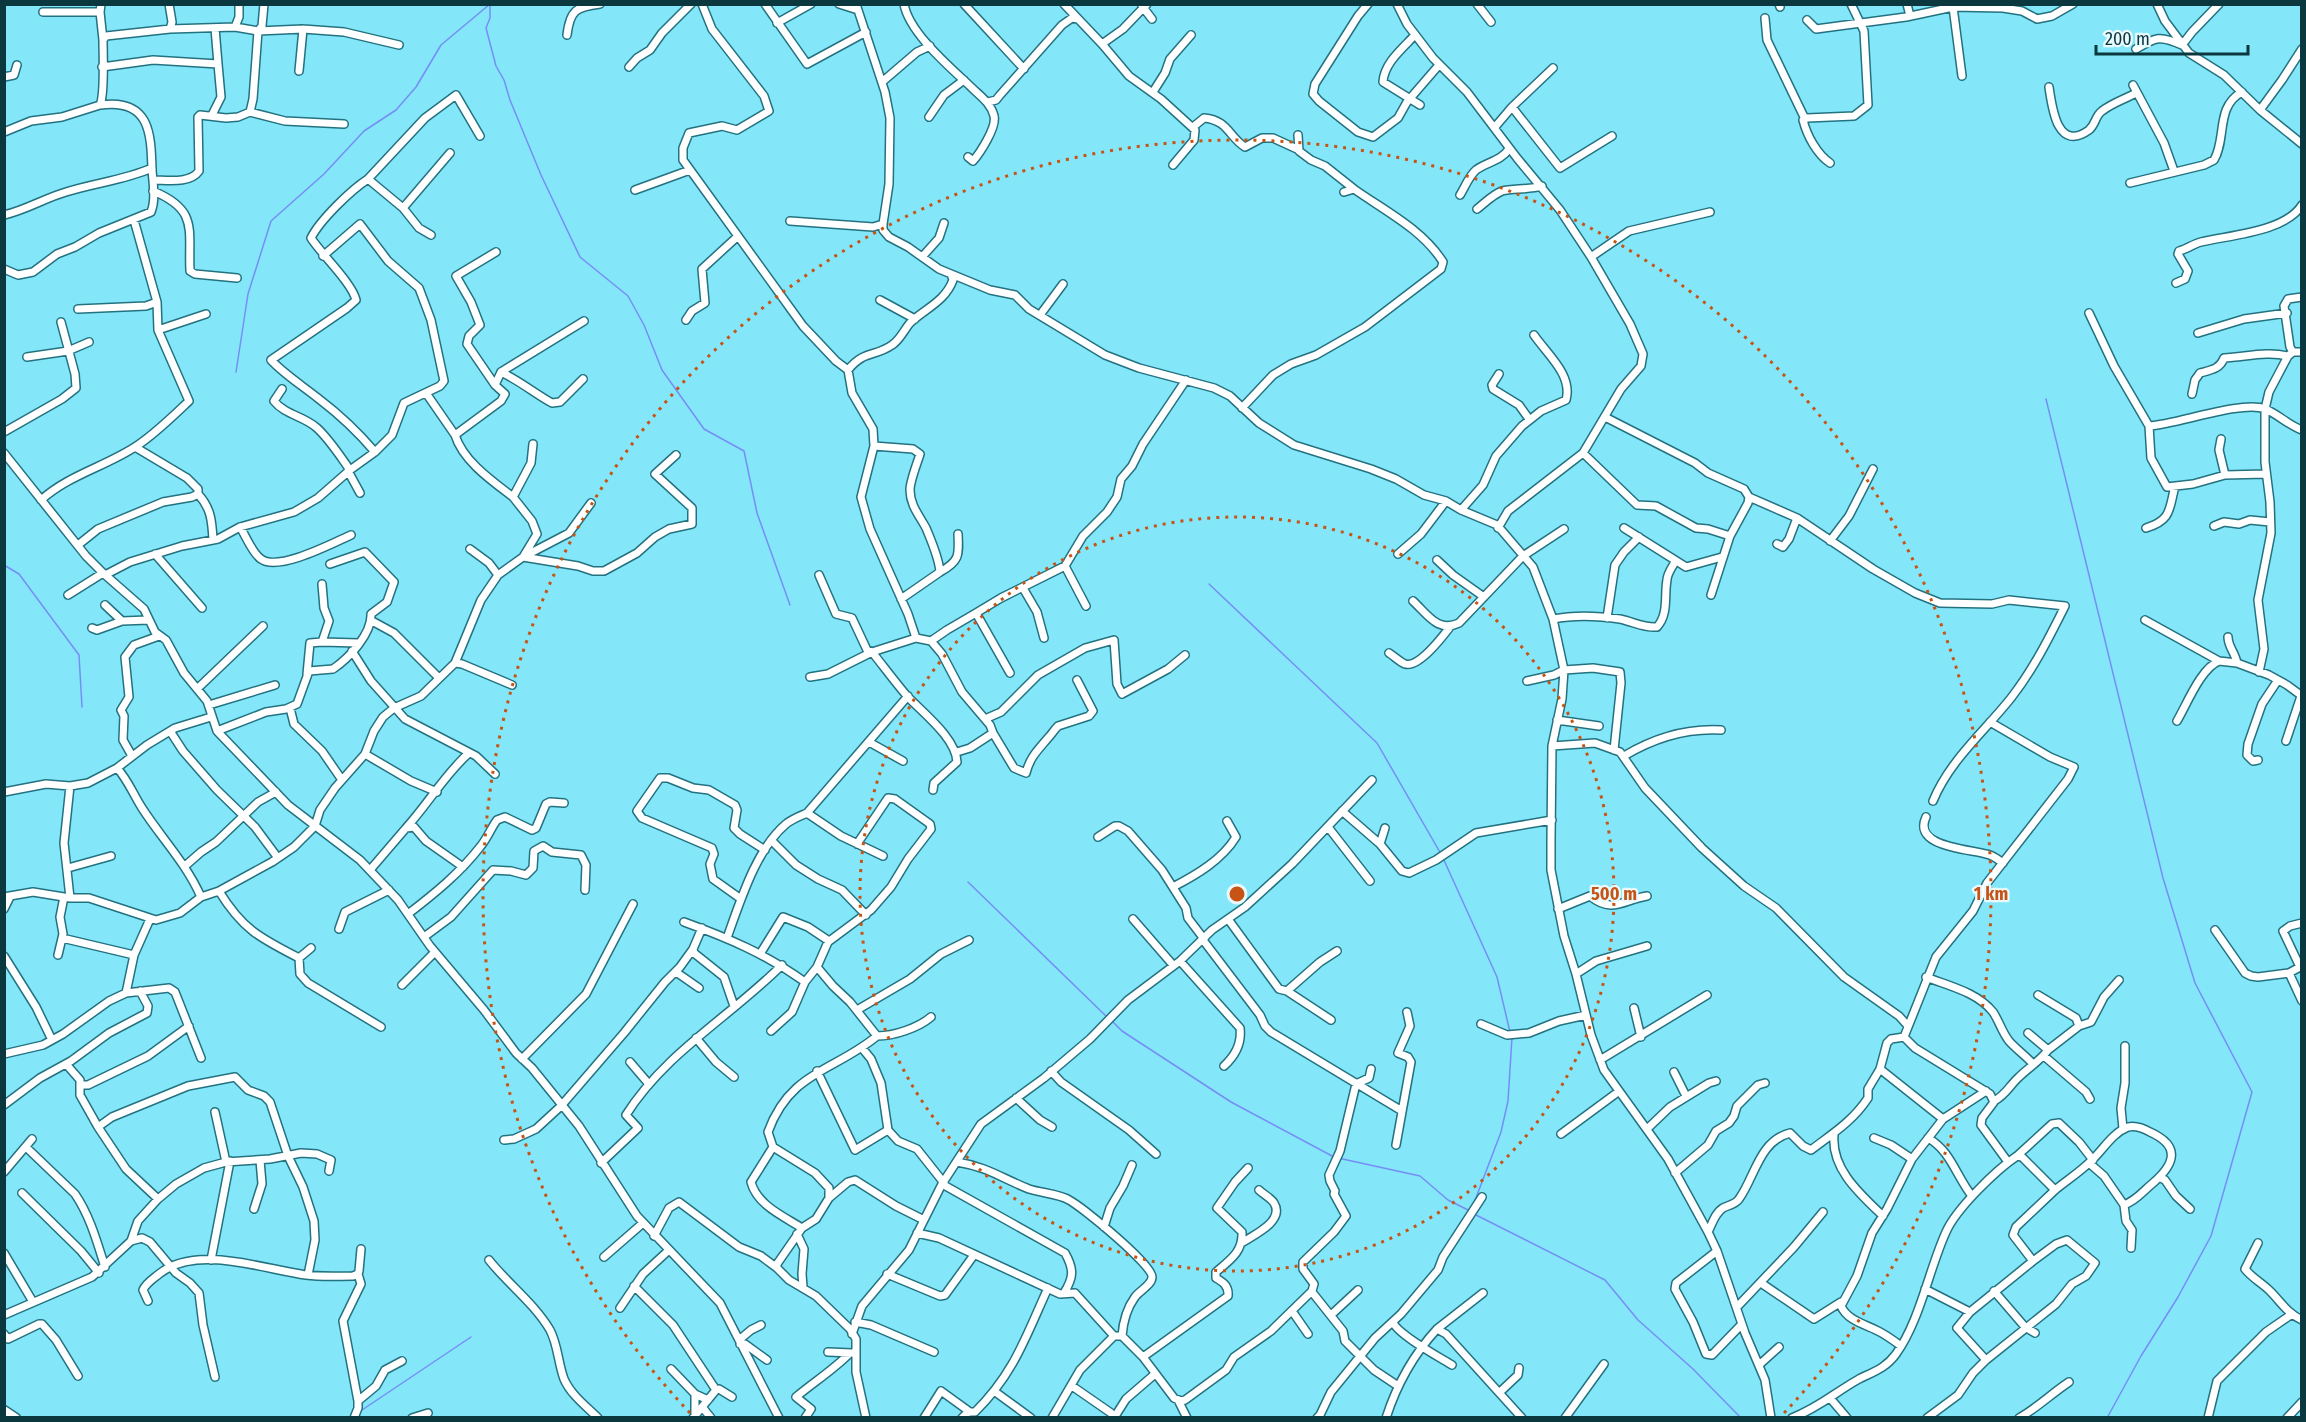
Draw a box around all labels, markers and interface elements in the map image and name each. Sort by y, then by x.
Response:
scale bar [2096,18,2248,56]
text: 200 m [2105,28,2150,50]
text: 500 m [1591,883,1637,905]
text: 1 km [1974,883,2008,905]
centre of rings [1227,884,1247,904]

